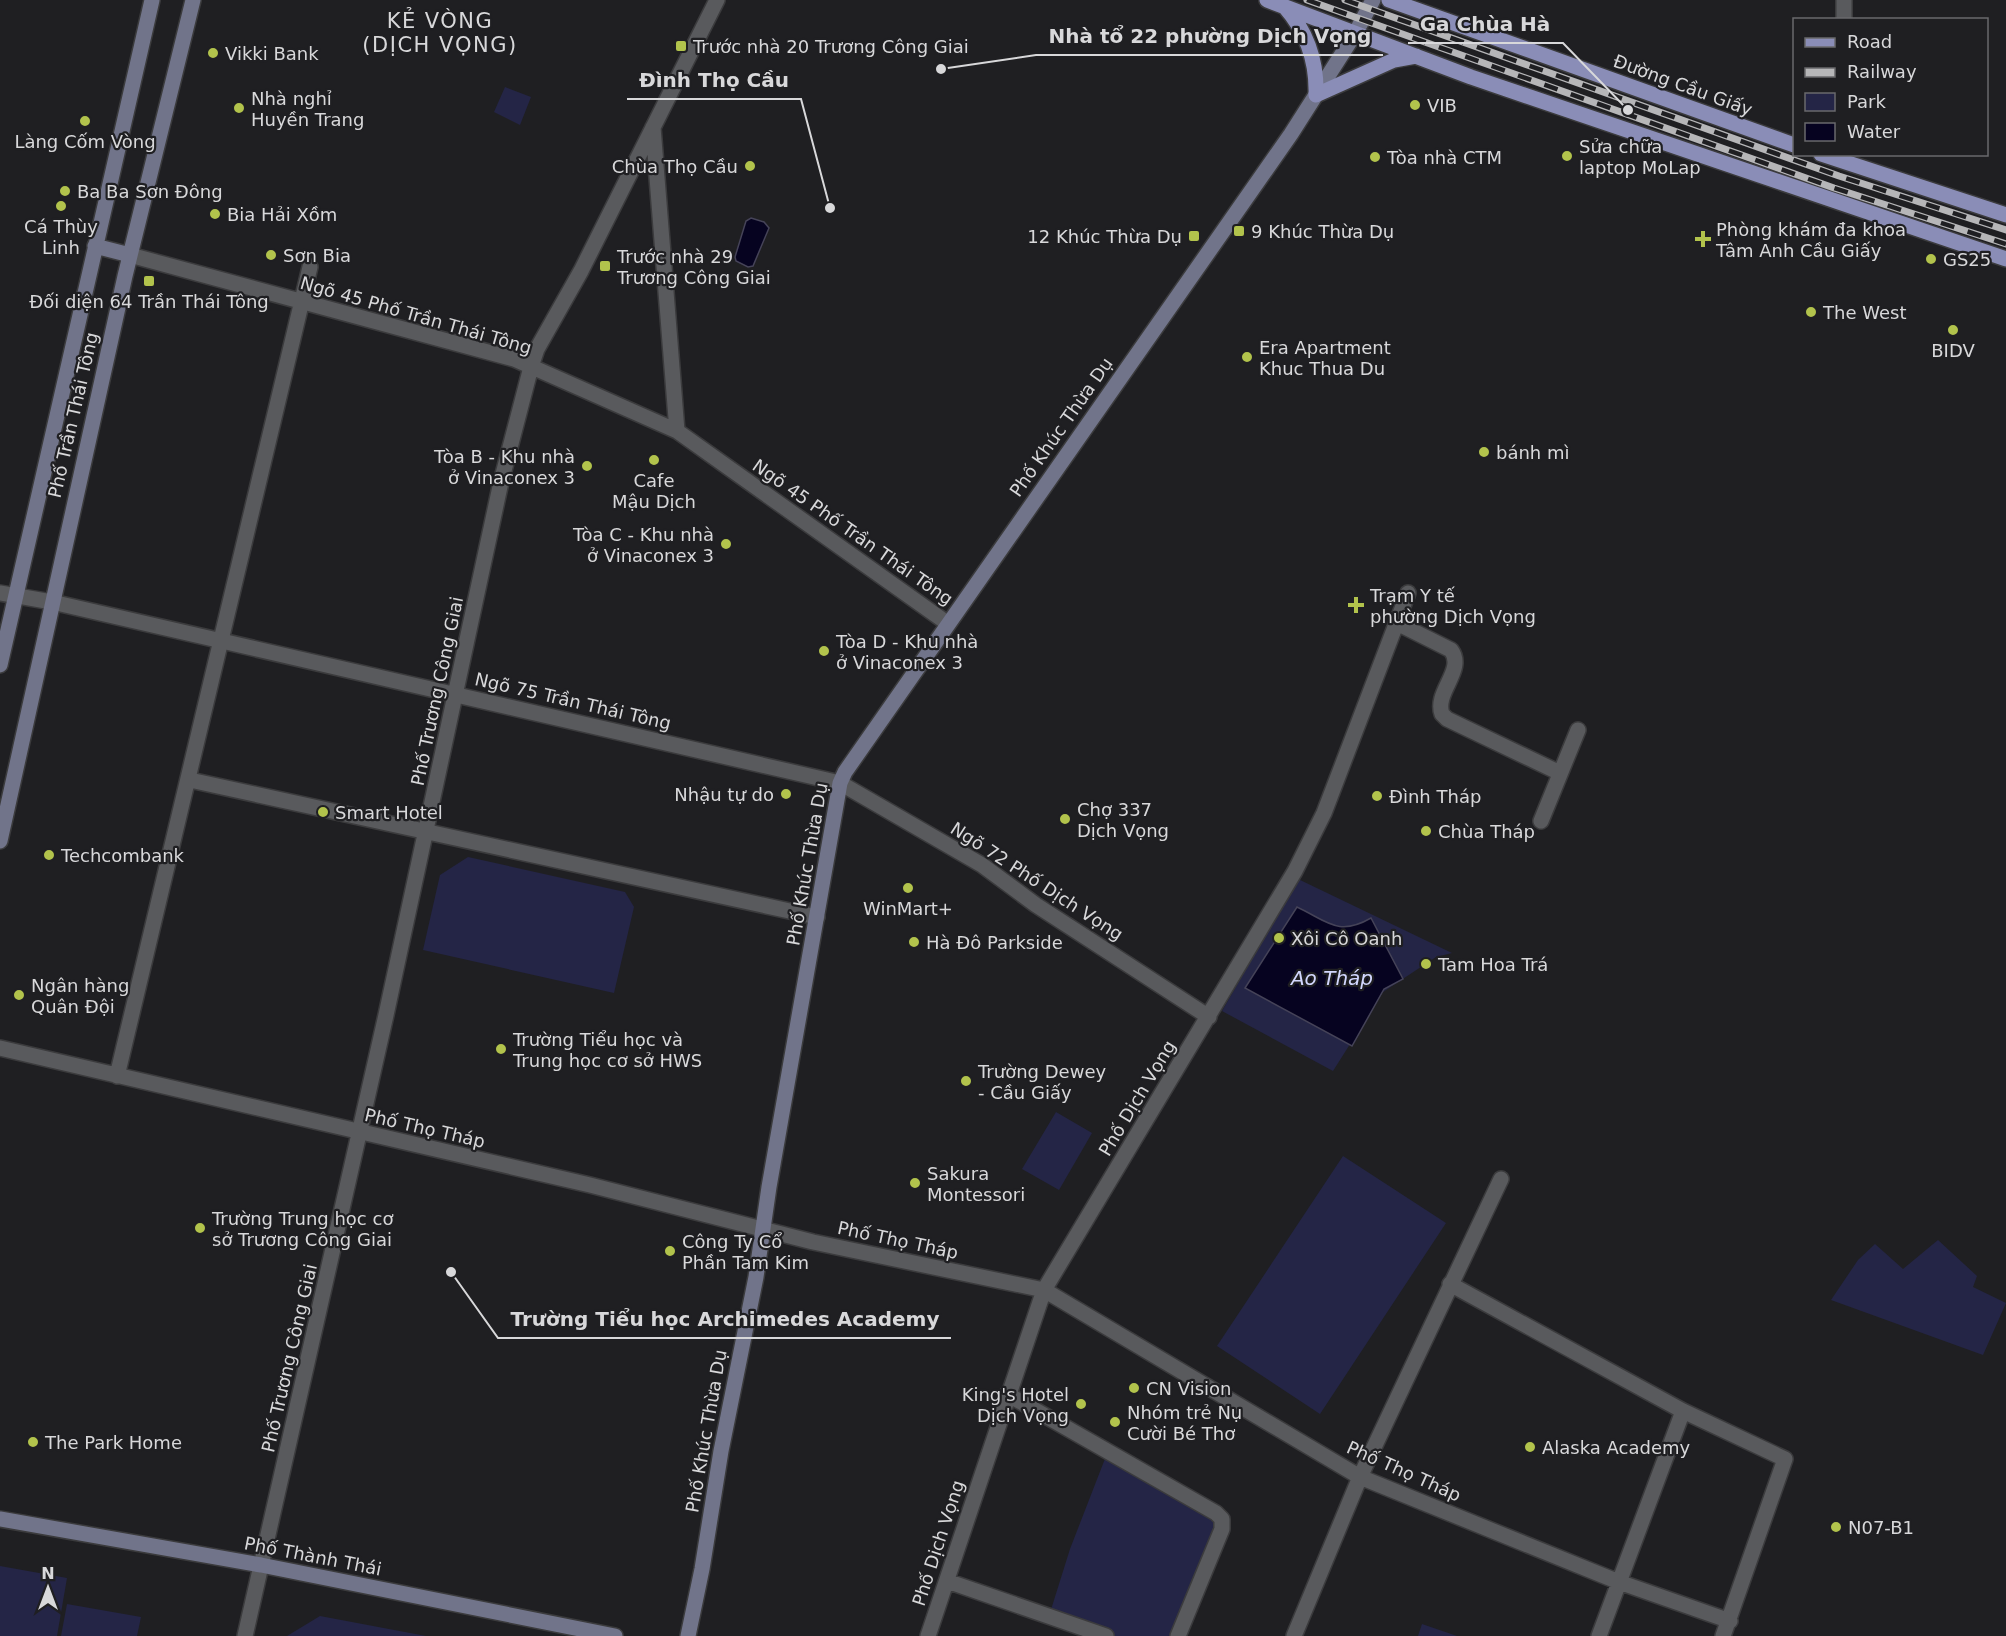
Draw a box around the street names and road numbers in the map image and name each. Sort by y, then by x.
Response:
street label: Đường Cầu Giấy [1611,50,1756,120]
street label: Ngõ 45 Phố Trần Thái Tông [298,272,534,358]
street label: Phố Trần Thái Tông [44,330,102,500]
street label: Phố Khúc Thừa Dụ [1005,353,1117,501]
street label: Ngõ 45 Phố Trần Thái Tông [749,455,957,609]
street label: Phố Trương Công Giai [407,595,467,787]
street label: Ngõ 75 Trần Thái Tông [473,668,673,734]
street label: Phố Khúc Thừa Dụ [782,781,832,947]
street label: Ngõ 72 Phố Dịch Vọng [947,817,1127,945]
street label: Phố Dịch Vọng [1094,1036,1180,1160]
street label: Phố Thọ Tháp [363,1104,487,1152]
street label: Phố Thọ Tháp [836,1217,960,1263]
street label: Phố Trương Công Giai [257,1262,321,1454]
street label: Phố Khúc Thừa Dụ [681,1348,731,1514]
street label: Phố Thọ Tháp [1344,1436,1464,1506]
street label: Phố Dịch Vọng [908,1477,968,1609]
street label: Phố Thành Thái [243,1532,383,1580]

